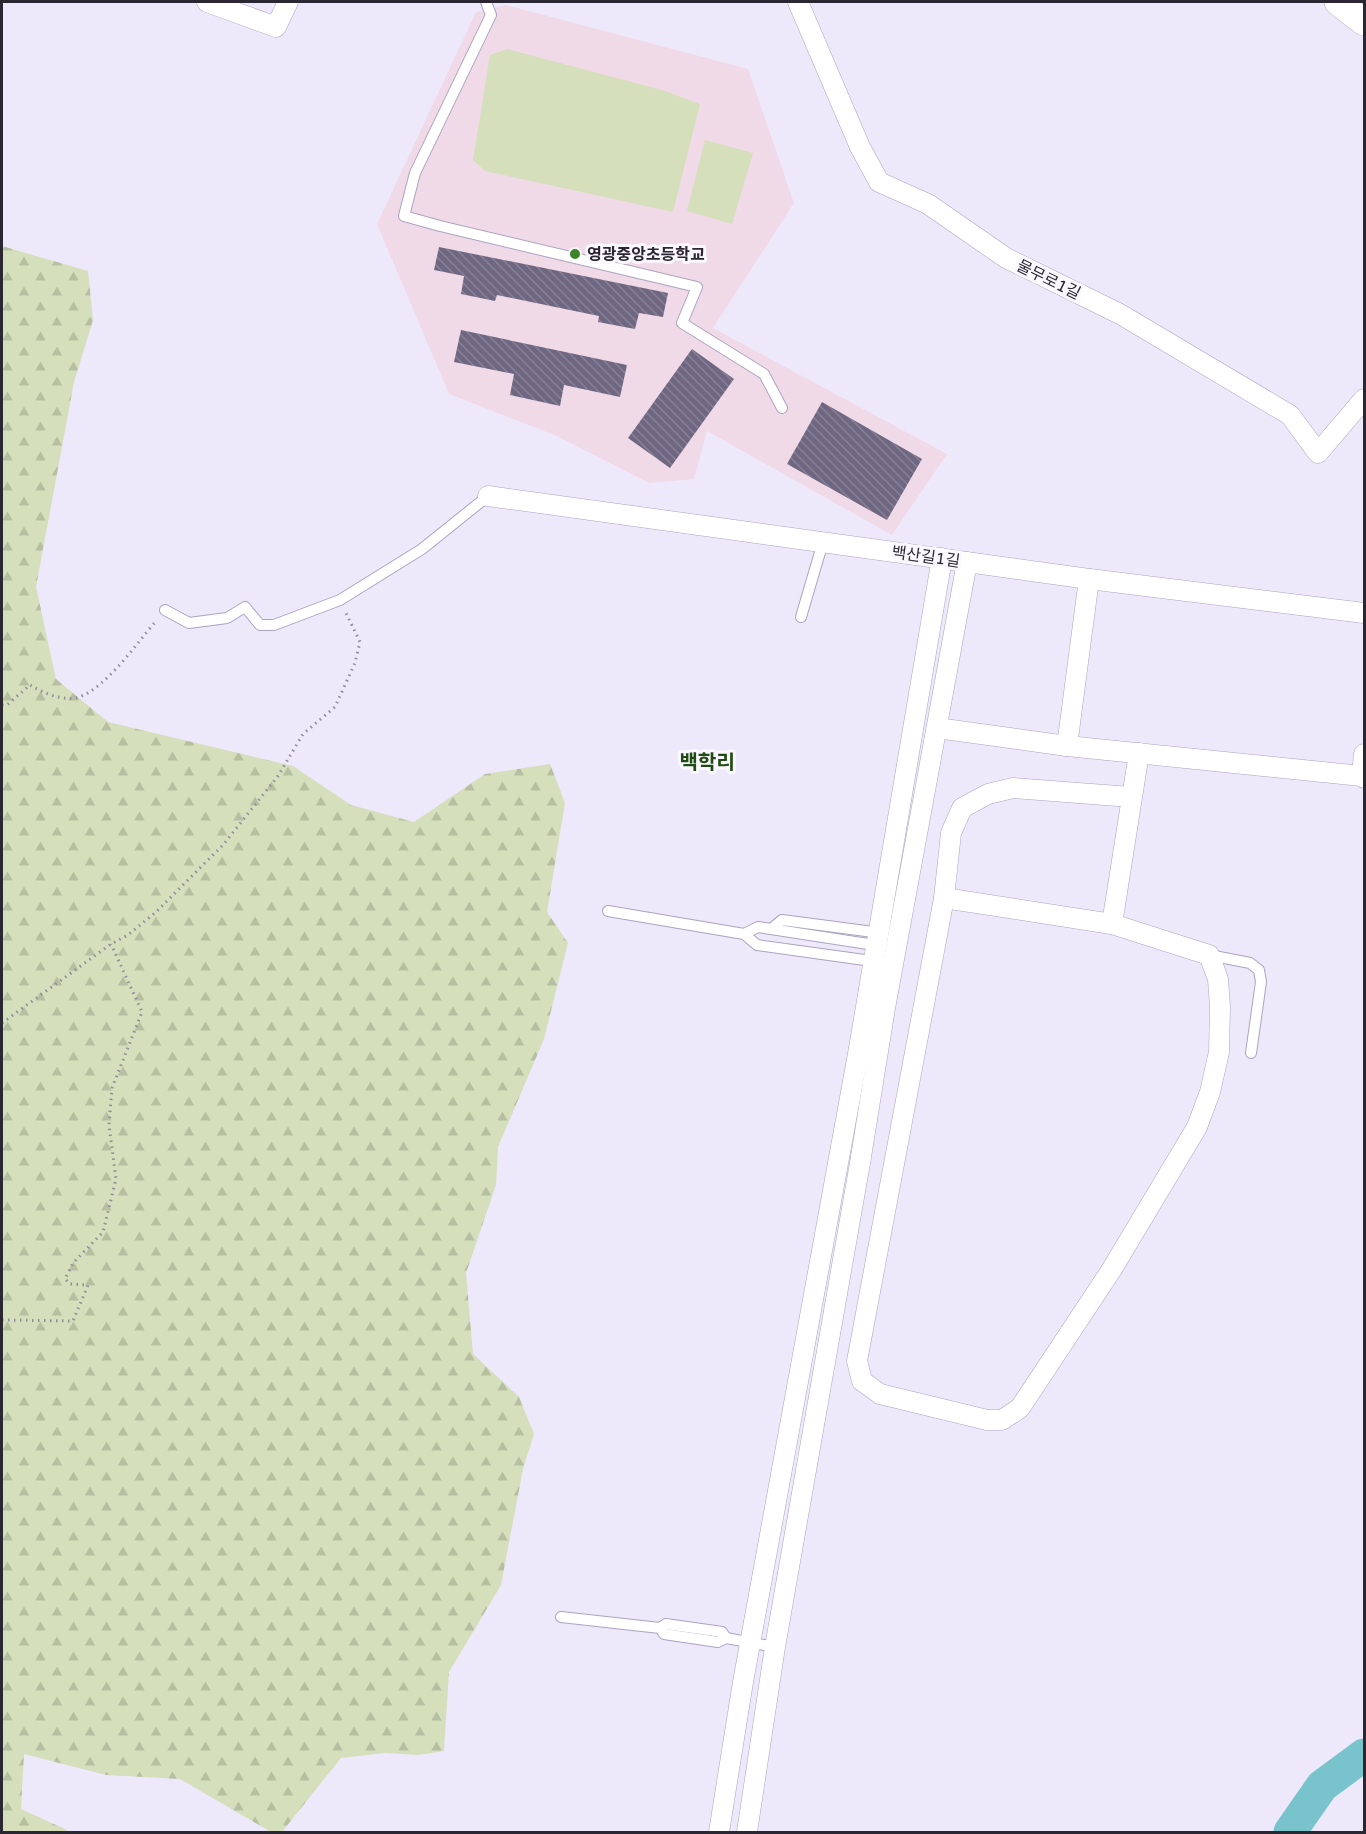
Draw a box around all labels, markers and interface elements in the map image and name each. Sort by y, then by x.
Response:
place label: 영광중앙초등학교 [587,245,705,265]
marker: 영광중앙초등학교 [568,247,582,261]
street label: 물무로1길 [1013,256,1084,304]
street label: 백산길1길 [890,542,961,572]
district label: 백학리 [679,751,735,775]

